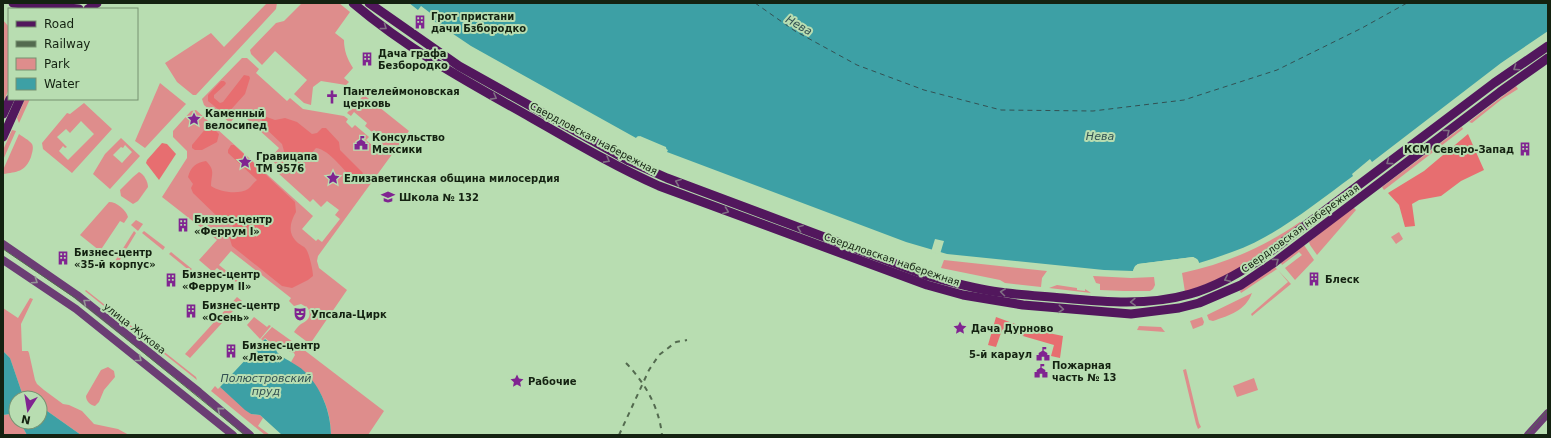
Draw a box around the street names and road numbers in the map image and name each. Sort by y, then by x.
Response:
street label: Свердловская набережная [528,100,659,177]
street label: Свердловская набережная [1239,182,1361,275]
street label: Свердловская набережная [823,231,961,288]
street label: улица Жукова [101,301,168,356]

